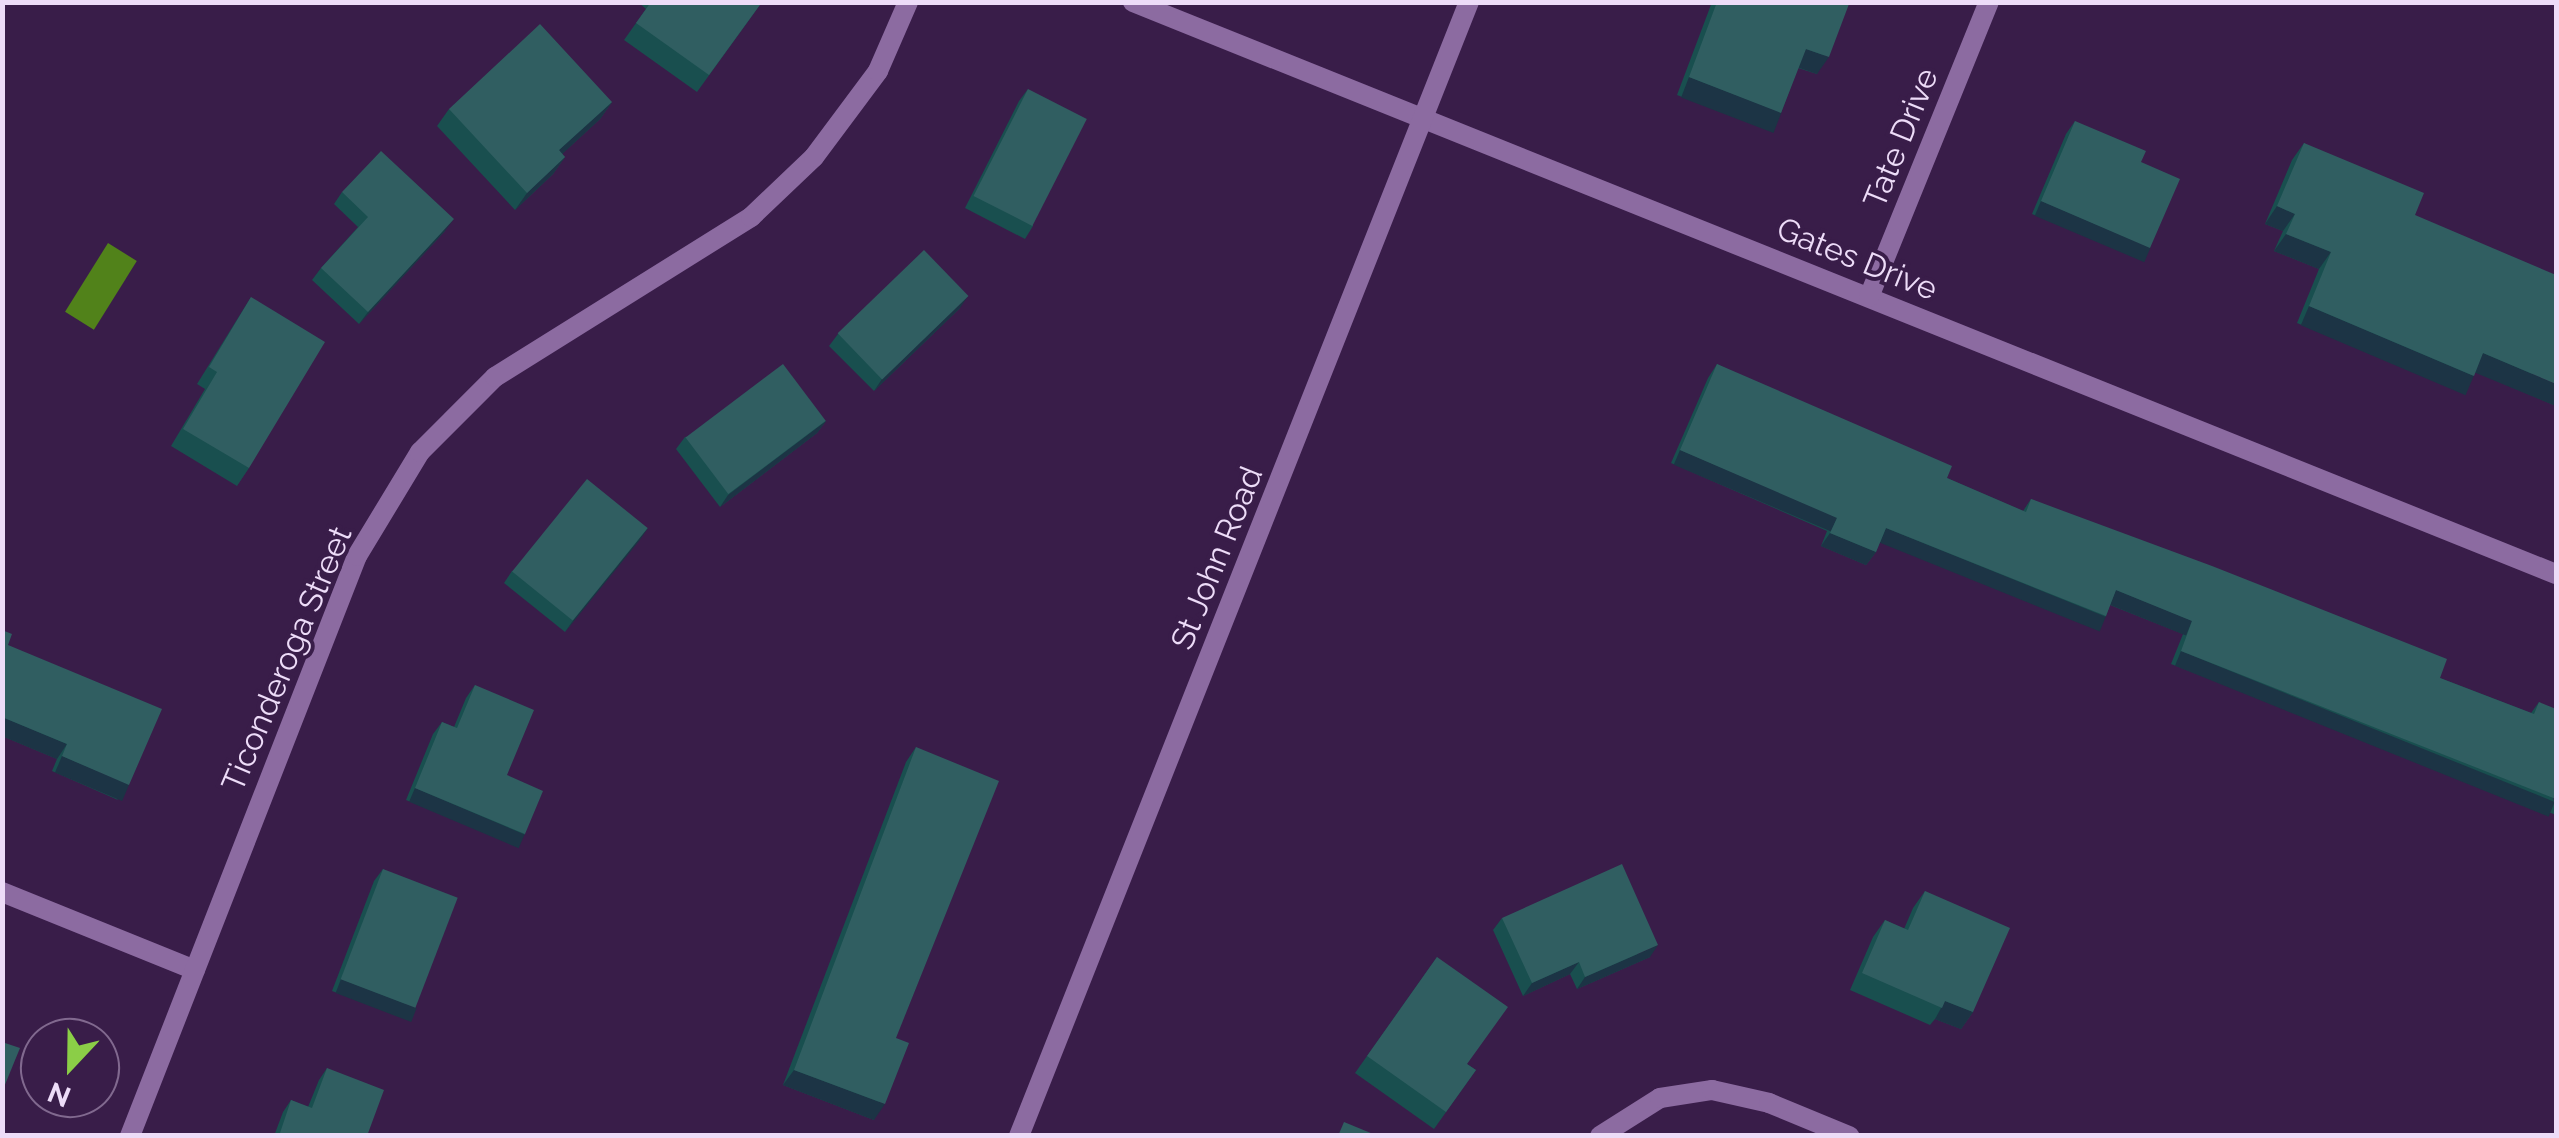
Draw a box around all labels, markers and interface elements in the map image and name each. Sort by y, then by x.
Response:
street label: Tate Drive [1856,63,1946,213]
street label: Gates Drive [1771,209,1943,309]
street label: St John Road [1163,461,1271,655]
street label: Ticonderoga Street [214,521,360,797]
north arrow [20,1018,120,1118]
text: N [43,1075,75,1114]

